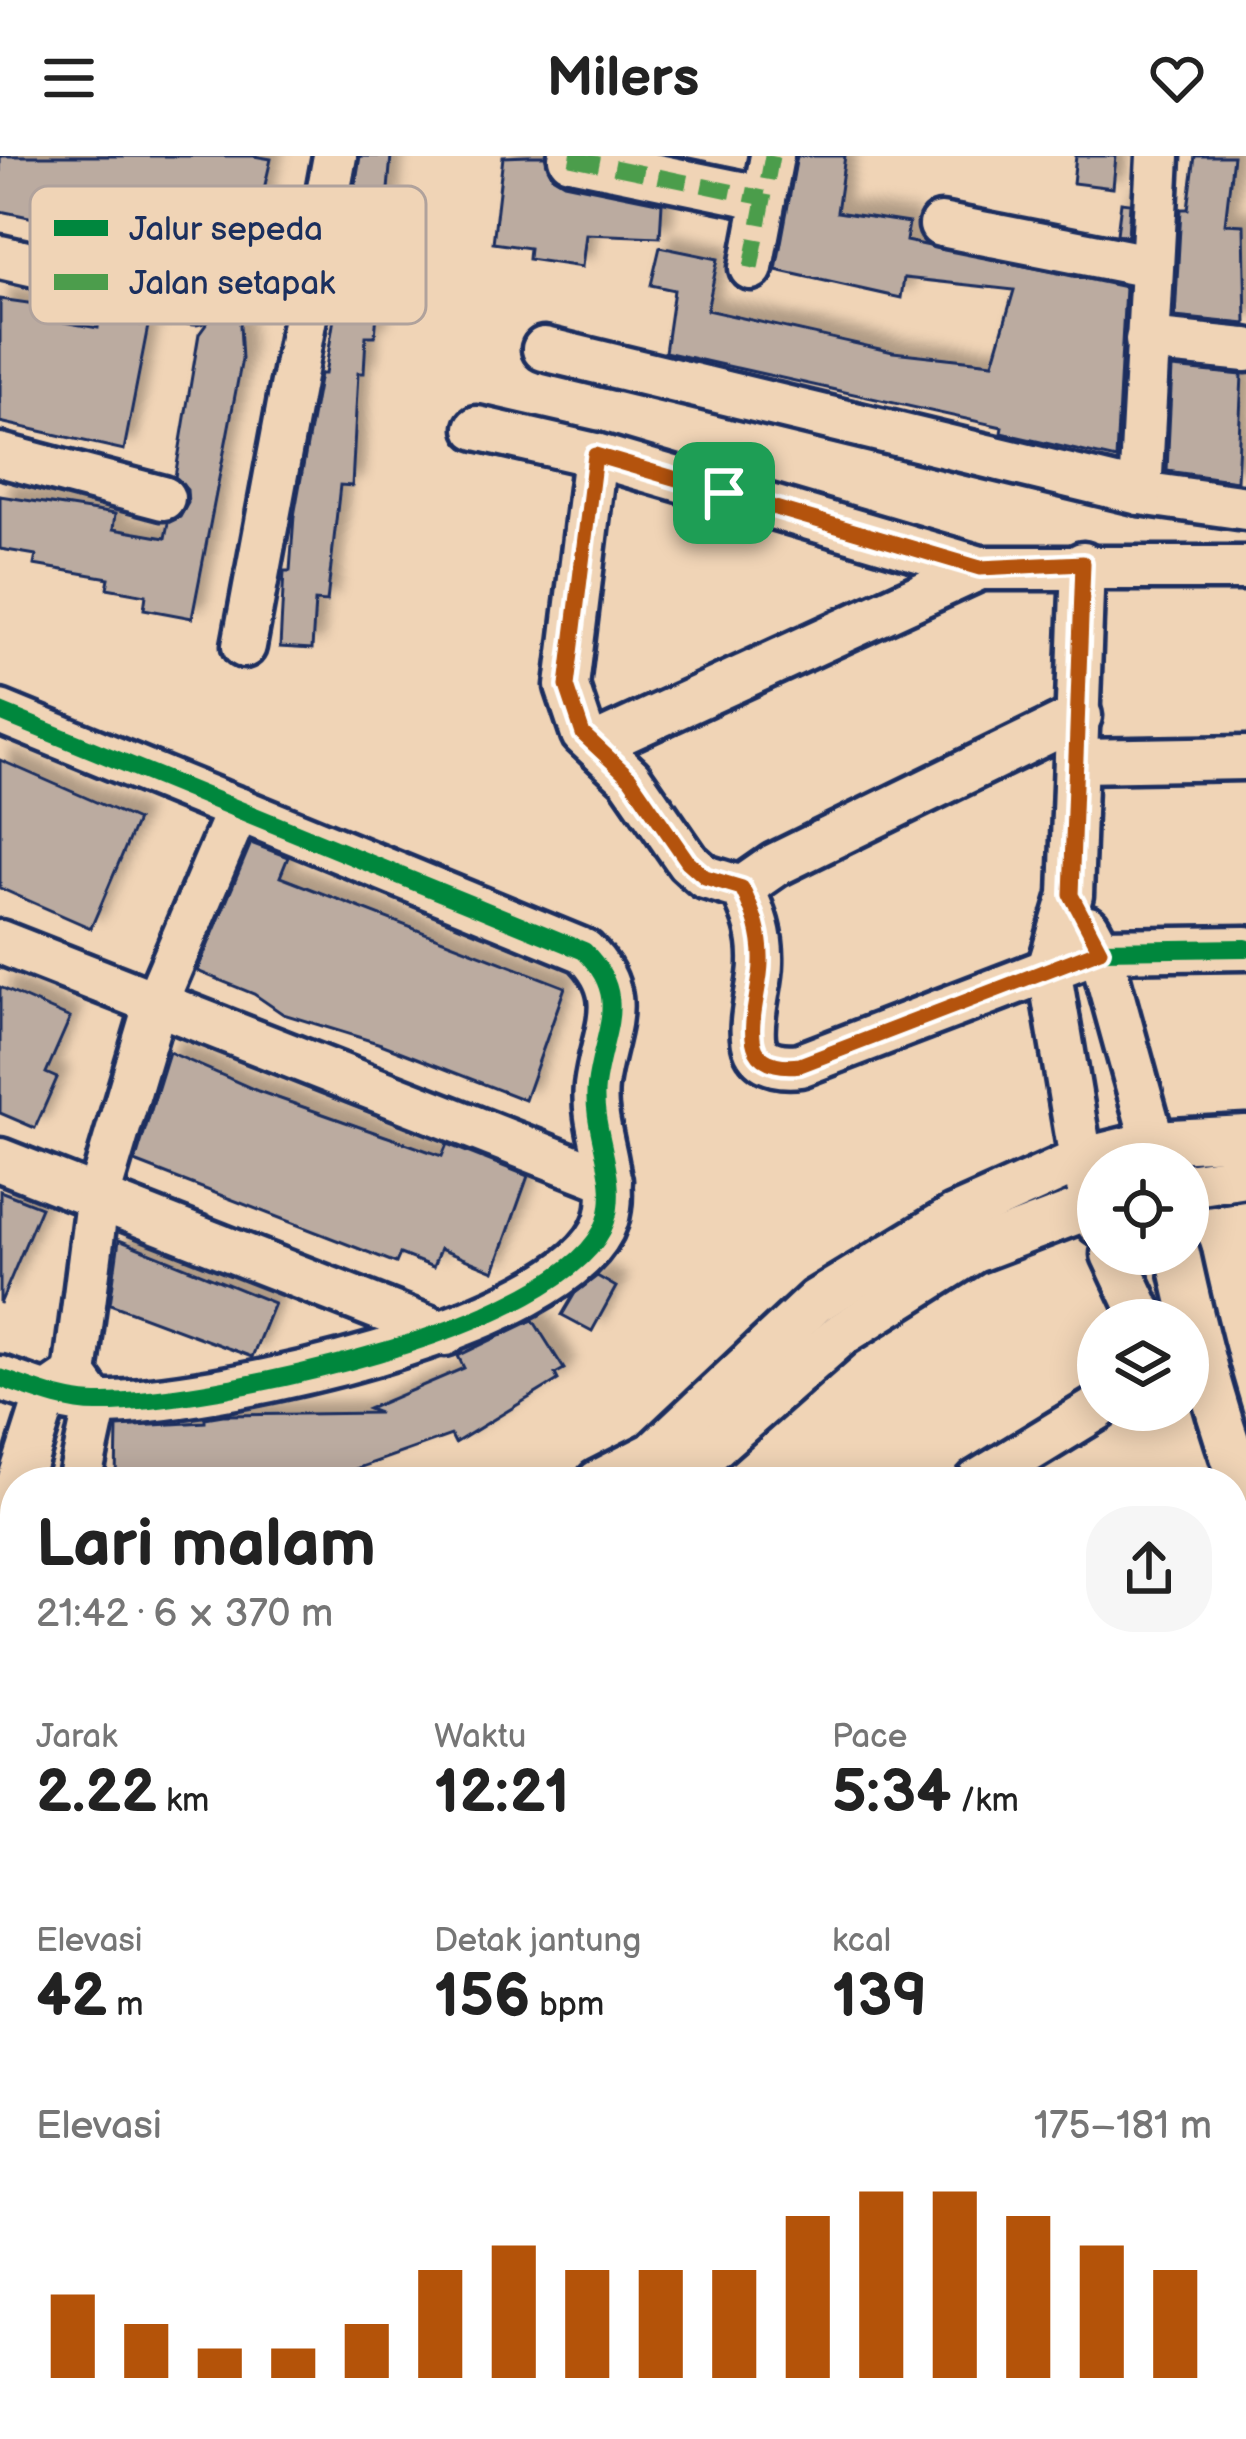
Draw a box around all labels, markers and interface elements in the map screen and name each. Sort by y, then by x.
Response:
icon: menu [36,45,102,111]
icon: heart [1144,45,1210,111]
text: Milers [547,46,699,111]
legend [30,186,426,324]
text: Jalur sepeda [129,210,323,250]
text: Jalan setapak [129,264,336,304]
pin [673,442,775,544]
icon: arrive [691,460,757,526]
map controls [1077,1143,1209,1431]
button: locate [1077,1143,1209,1275]
button: layers [1077,1299,1209,1431]
text: Lari malam [36,1506,376,1585]
button: share [1086,1506,1212,1632]
text: 21:42 · 6 × 370 m [36,1591,333,1638]
text: Jarak [36,1717,117,1757]
text: Waktu [434,1717,526,1757]
text: Pace [832,1717,907,1757]
text: 2.22 [36,1757,157,1829]
text: 12:21 [434,1757,570,1829]
text: 5:34 [832,1757,951,1829]
text: km [157,1781,209,1821]
text: /km [951,1781,1019,1821]
text: Elevasi [36,1921,143,1961]
text: Detak jantung [434,1921,641,1961]
text: kcal [832,1921,891,1961]
text: 42 [36,1961,107,2033]
text: 156 [434,1961,530,2033]
text: 139 [832,1961,927,2033]
text: m [107,1985,143,2025]
text: bpm [530,1985,604,2025]
text: Elevasi [36,2103,162,2150]
text: 175–181 m [1034,2103,1212,2150]

